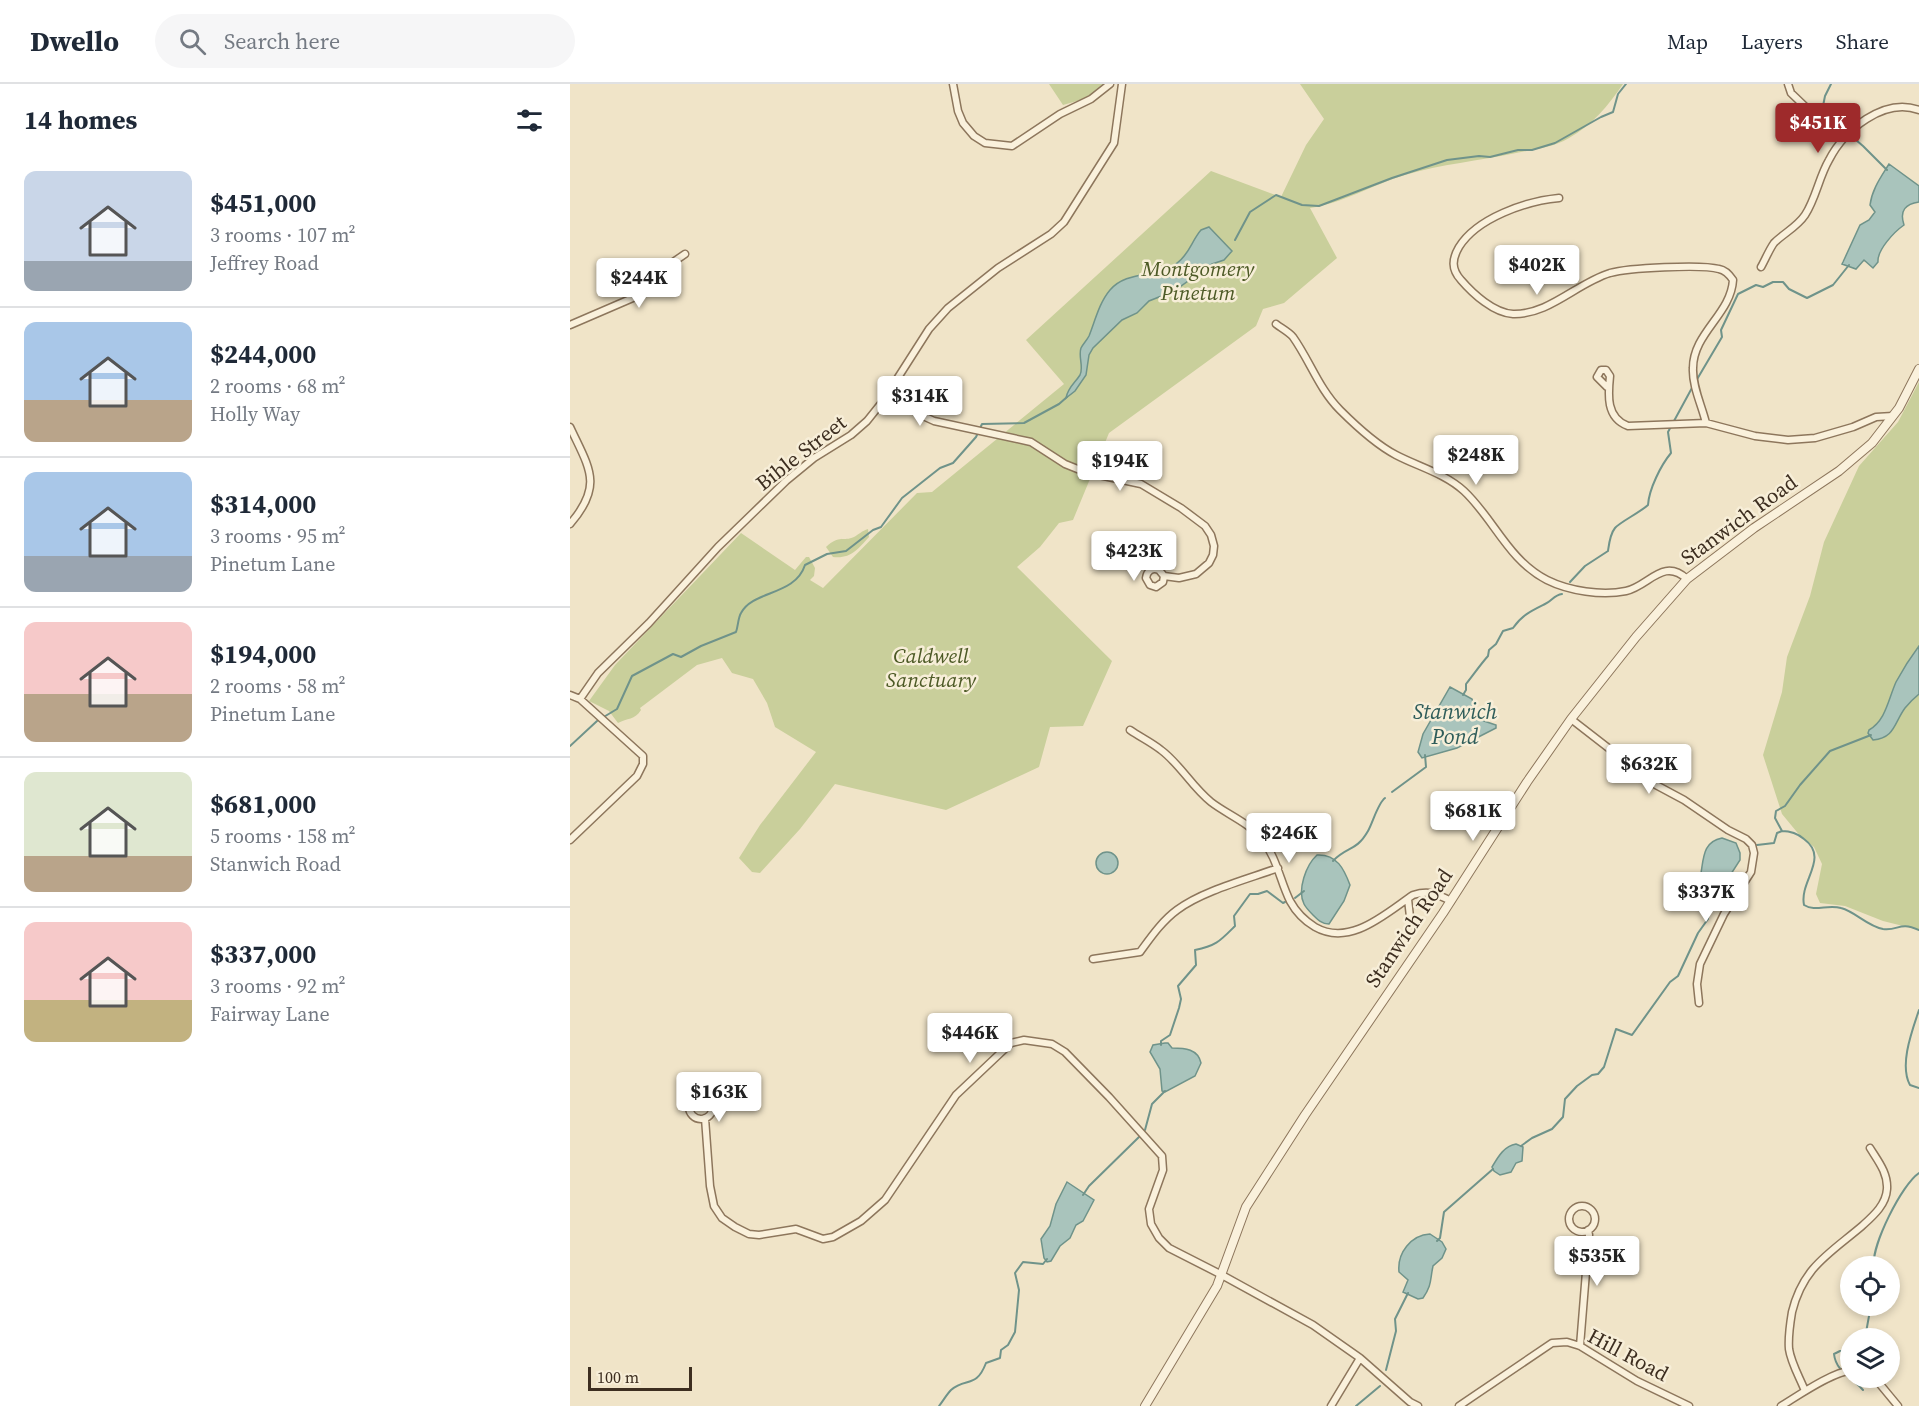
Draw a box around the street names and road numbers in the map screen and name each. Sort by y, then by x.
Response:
street label: Bible Street [749,408,852,497]
street label: Stanwich Road [1675,467,1803,572]
street label: Stanwich Road [1358,863,1459,993]
street label: Hill Road [1583,1321,1674,1388]

